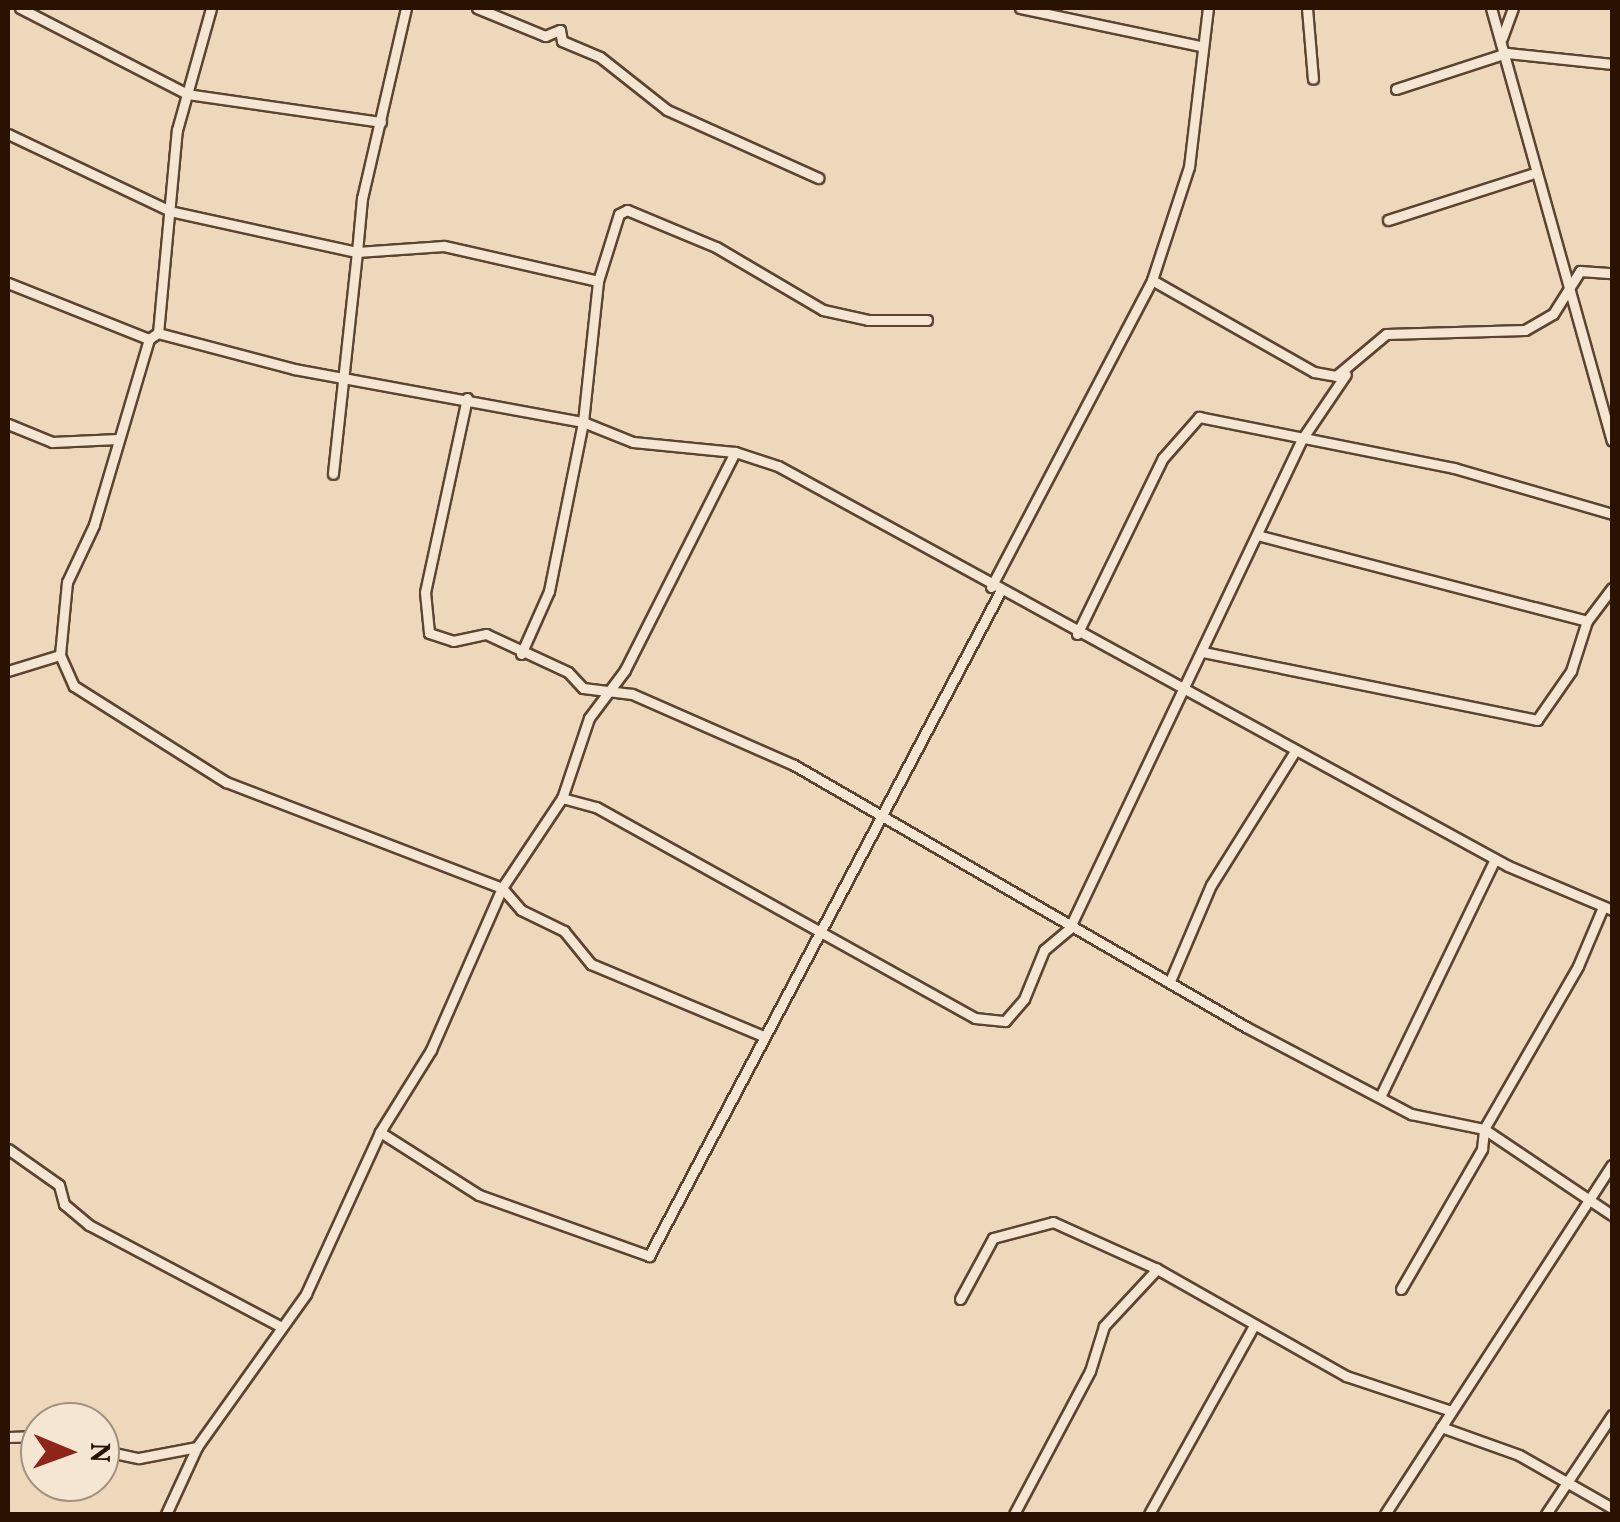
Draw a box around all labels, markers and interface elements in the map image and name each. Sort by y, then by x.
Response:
north arrow [20,1402,120,1502]
text: N [79,1442,118,1463]

